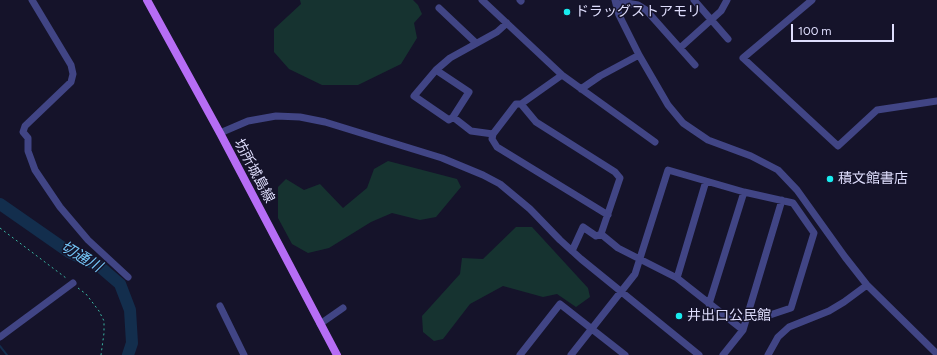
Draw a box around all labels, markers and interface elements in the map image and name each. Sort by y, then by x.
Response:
place label: ドラッグストアモリ [575,4,701,20]
marker: ドラッグストアモリ [562,7,572,17]
scale bar [793,16,896,42]
text: 100 m [798,24,832,38]
street label: 坊所城島線 [230,136,278,206]
place label: 積文館書店 [838,171,908,187]
marker: 積文館書店 [825,174,835,184]
water label: 切通川 [57,238,105,276]
place label: 井出口公民館 [687,308,771,324]
marker: 井出口公民館 [674,311,684,321]

